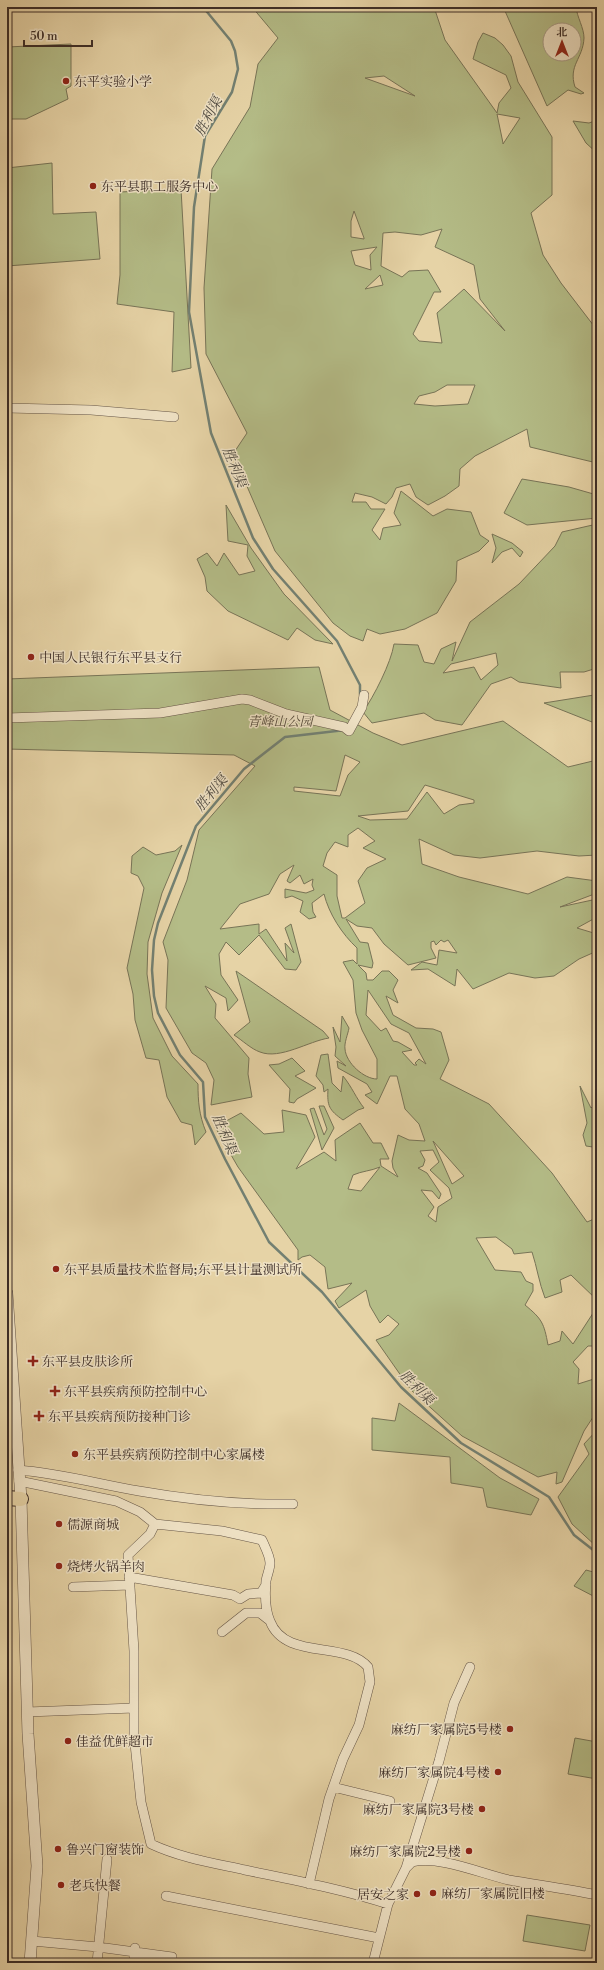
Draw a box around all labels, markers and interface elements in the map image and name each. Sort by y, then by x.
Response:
scale bar [24,22,92,48]
north arrow [542,22,582,62]
text: 北 [557,26,568,40]
text: 50 m [30,29,58,44]
place label: 东平实验小学 [74,74,152,90]
marker: 东平实验小学 [61,76,71,86]
water label: 胜利渠 [191,92,228,139]
place label: 东平县职工服务中心 [101,179,218,195]
marker: 东平县职工服务中心 [88,181,98,191]
water label: 胜利渠 [218,445,251,492]
place label: 中国人民银行东平县支行 [39,650,182,666]
marker: 中国人民银行东平县支行 [26,652,36,662]
park label: 青峰山公园 [247,714,314,730]
water label: 胜利渠 [191,770,233,816]
water label: 胜利渠 [208,1112,241,1159]
place label: 东平县质量技术监督局;东平县计量测试所 [64,1262,302,1278]
marker: 东平县质量技术监督局;东平县计量测试所 [51,1264,61,1274]
place label: 东平县皮肤诊所 [42,1354,133,1370]
marker: 东平县皮肤诊所 [27,1355,39,1367]
water label: 胜利渠 [395,1366,439,1410]
place label: 东平县疾病预防控制中心 [64,1384,207,1400]
marker: 东平县疾病预防控制中心 [49,1385,61,1397]
place label: 东平县疾病预防接种门诊 [48,1409,191,1425]
marker: 东平县疾病预防接种门诊 [33,1410,45,1422]
place label: 东平县疾病预防控制中心家属楼 [83,1447,265,1463]
marker: 东平县疾病预防控制中心家属楼 [70,1449,80,1459]
place label: 儒源商城 [67,1517,119,1533]
marker: 儒源商城 [54,1519,64,1529]
place label: 烧烤火锅羊肉 [67,1559,145,1575]
marker: 烧烤火锅羊肉 [54,1561,64,1571]
place label: 麻纺厂家属院5号楼 [391,1722,502,1738]
marker: 麻纺厂家属院5号楼 [505,1724,515,1734]
place label: 佳益优鲜超市 [76,1734,154,1750]
marker: 佳益优鲜超市 [63,1736,73,1746]
place label: 麻纺厂家属院4号楼 [378,1765,490,1781]
marker: 麻纺厂家属院4号楼 [493,1767,503,1777]
place label: 麻纺厂家属院3号楼 [363,1802,474,1818]
marker: 麻纺厂家属院3号楼 [477,1804,487,1814]
place label: 鲁兴门窗装饰 [66,1842,144,1858]
marker: 鲁兴门窗装饰 [53,1844,63,1854]
place label: 麻纺厂家属院2号楼 [350,1844,461,1860]
marker: 麻纺厂家属院2号楼 [464,1846,474,1856]
place label: 老兵快餐 [69,1878,121,1894]
marker: 老兵快餐 [56,1880,66,1890]
place label: 麻纺厂家属院旧楼 [441,1886,545,1902]
place label: 居安之家 [357,1887,409,1903]
marker: 麻纺厂家属院旧楼 [428,1888,438,1898]
marker: 居安之家 [412,1889,422,1899]

